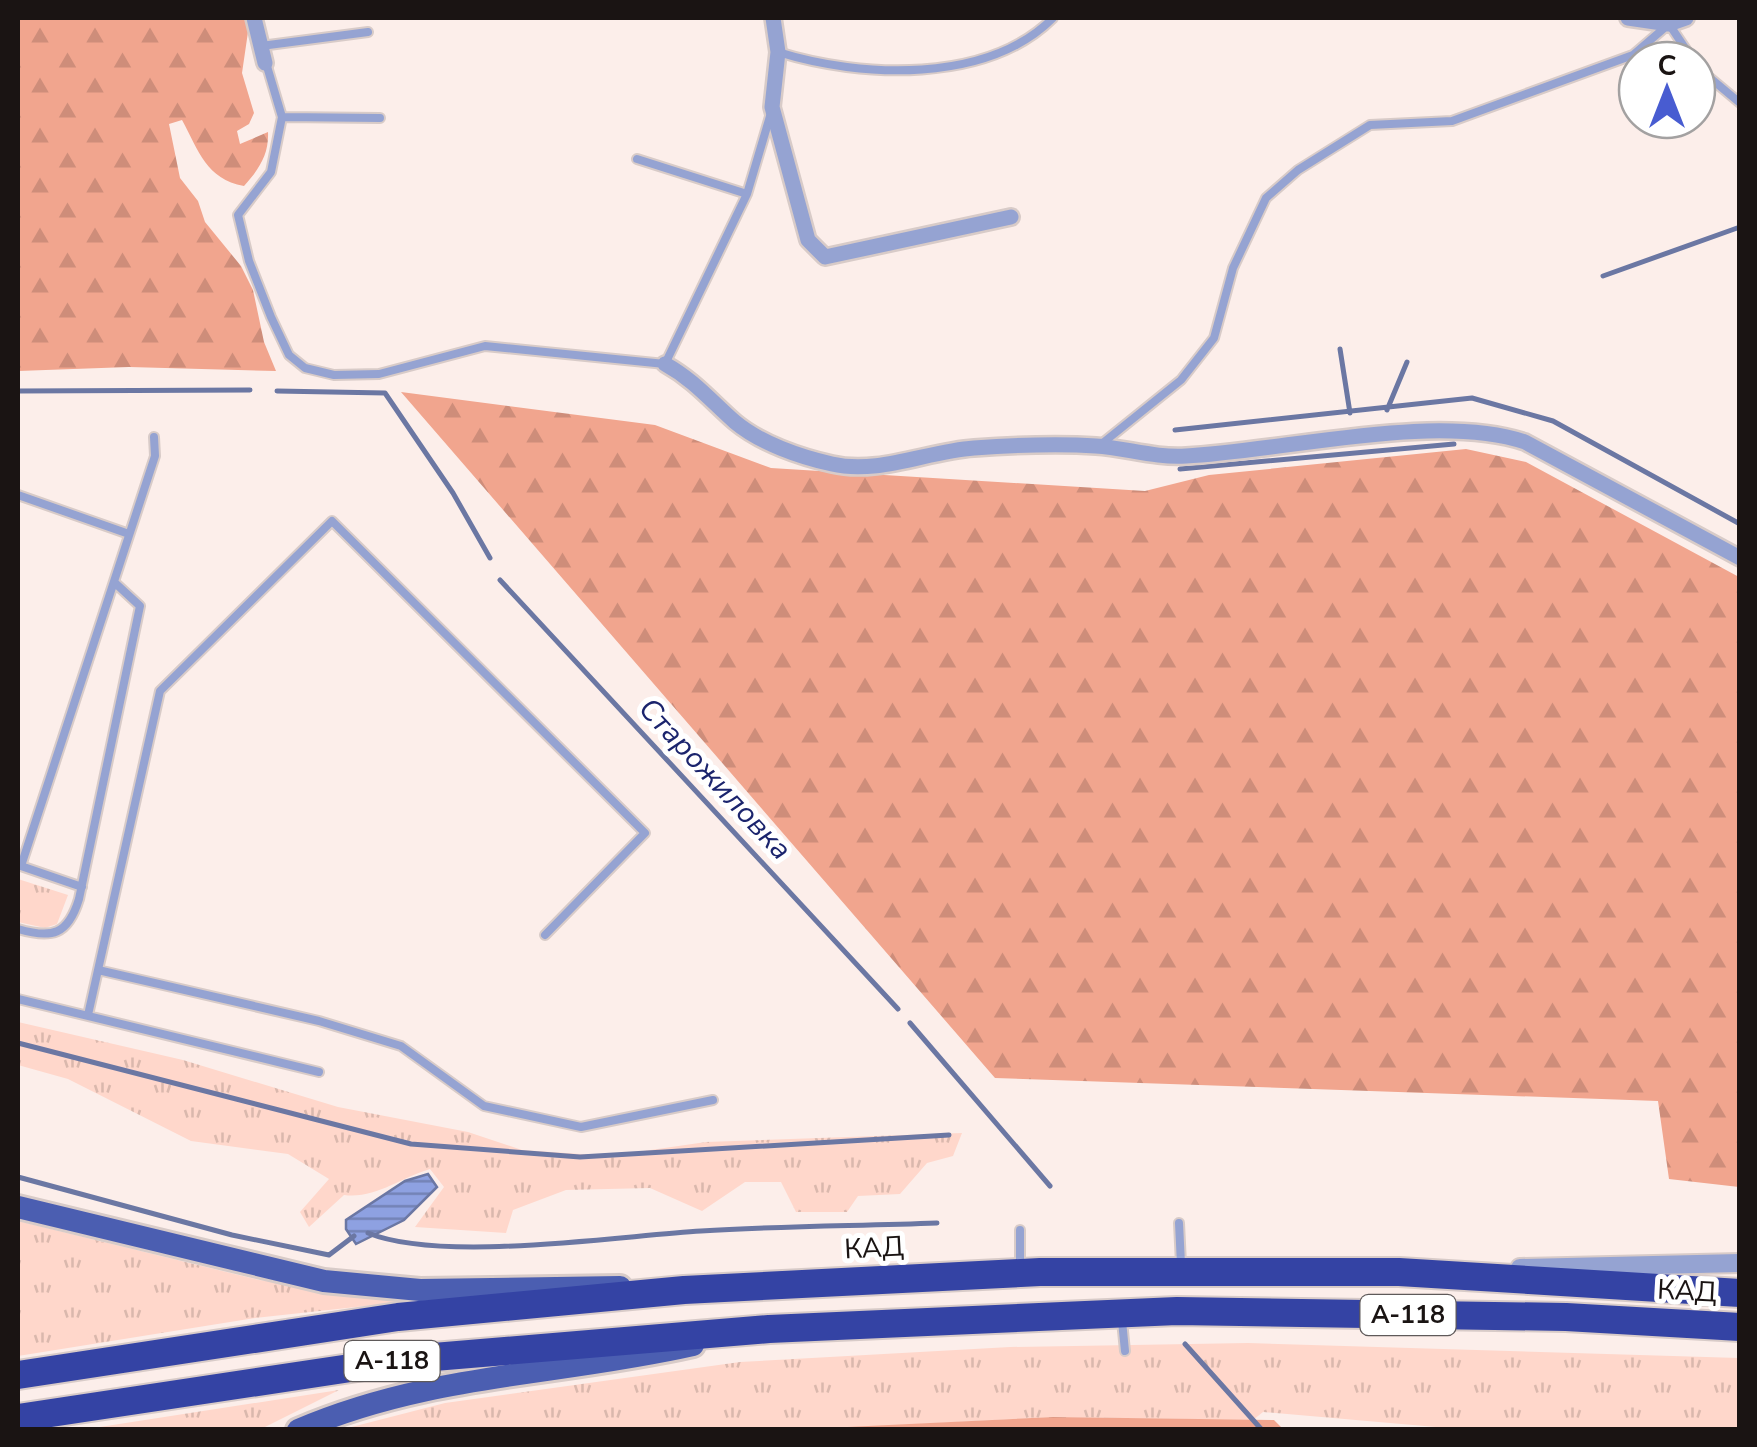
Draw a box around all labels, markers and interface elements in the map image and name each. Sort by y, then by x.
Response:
north arrow [1617,40,1717,140]
text: С [1657,47,1677,85]
water label: Старожиловка [629,689,801,869]
street label: КАД [843,1227,905,1269]
street label: КАД [1656,1270,1718,1312]
road number: А-118 [1360,1295,1456,1335]
road number: А-118 [344,1341,440,1381]

